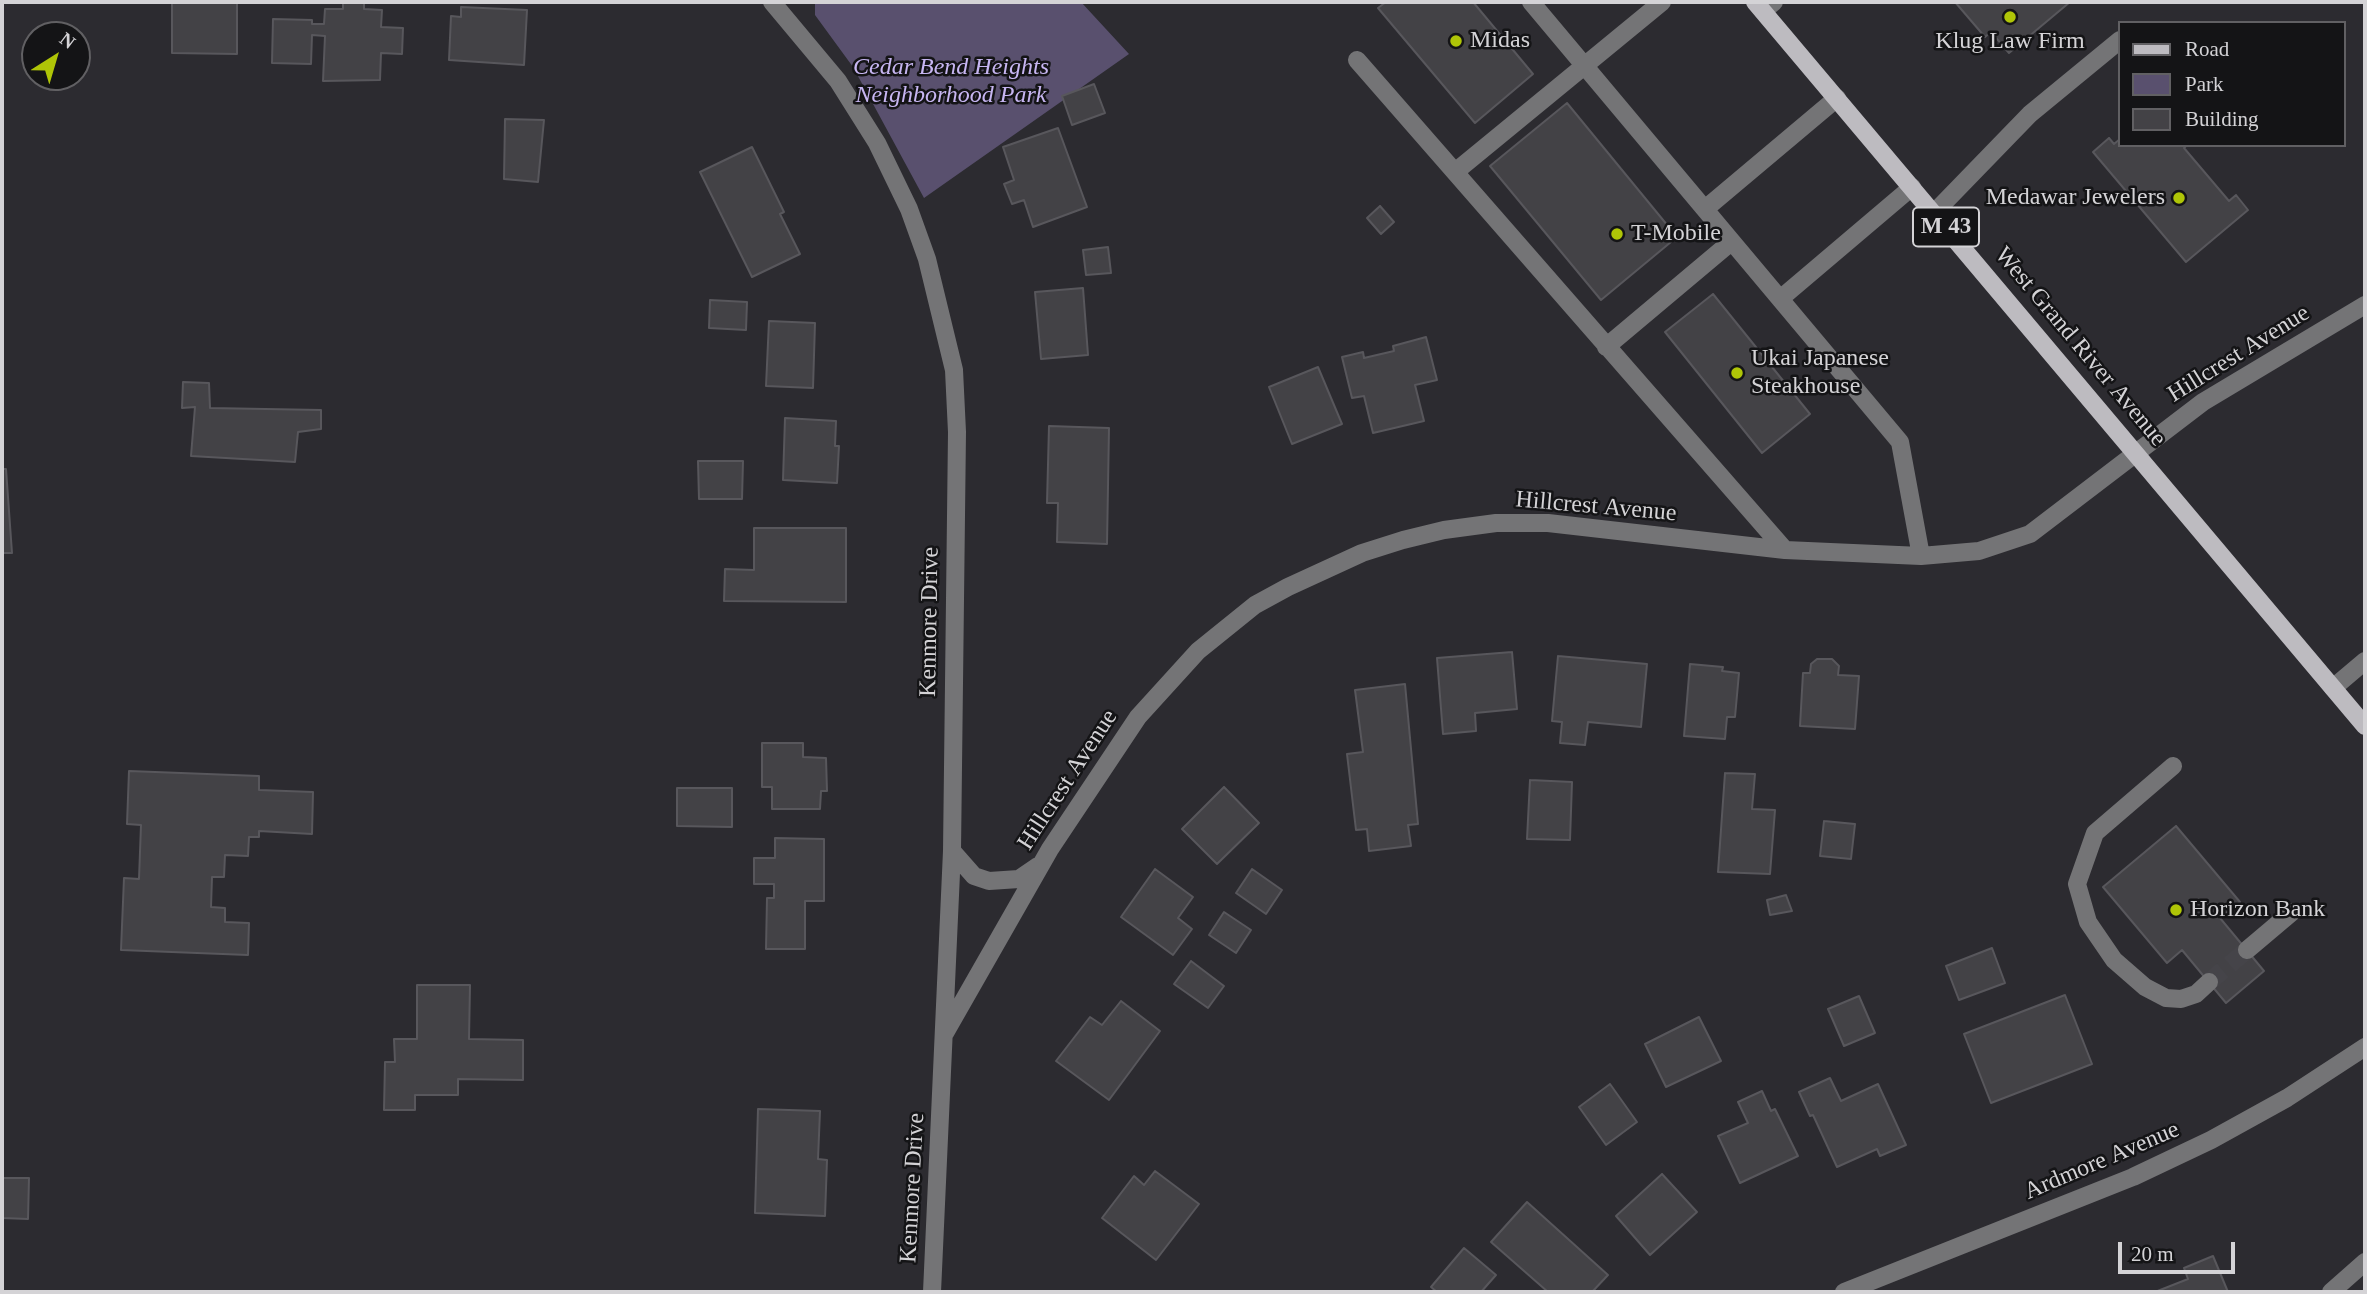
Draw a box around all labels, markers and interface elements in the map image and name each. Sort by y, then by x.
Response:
marker: Klug Law Firm [2002,9,2018,25]
north arrow [21,21,91,91]
legend [2118,21,2346,147]
place label: Midas [1470,27,1530,55]
text: N [56,28,80,53]
place label: Klug Law Firm [1935,28,2085,56]
marker: Midas [1448,33,1464,49]
text: Road [2185,37,2229,61]
park label: Cedar Bend Heights Neighborhood Park [853,54,1049,110]
text: Park [2185,72,2224,96]
text: Building [2185,107,2259,131]
place label: Medawar Jewelers [1986,184,2165,212]
marker: Medawar Jewelers [2171,190,2187,206]
road number: M 43 [1913,208,1979,246]
place label: T-Mobile [1631,220,1721,248]
marker: T-Mobile [1609,226,1625,242]
street label: West Grand River Avenue [1988,241,2172,453]
street label: Hillcrest Avenue [2163,299,2315,409]
place label: Ukai Japanese Steakhouse [1751,345,1889,401]
marker: Ukai Japanese Steakhouse [1729,365,1745,381]
street label: Hillcrest Avenue [1514,486,1678,528]
street label: Kenmore Drive [914,547,946,697]
street label: Hillcrest Avenue [1012,704,1124,856]
place label: Horizon Bank [2190,896,2325,924]
marker: Horizon Bank [2168,902,2184,918]
street label: Kenmore Drive [895,1112,931,1264]
street label: Ardmore Avenue [2020,1115,2184,1207]
scale bar [2122,1228,2239,1272]
text: 20 m [2131,1242,2174,1266]

